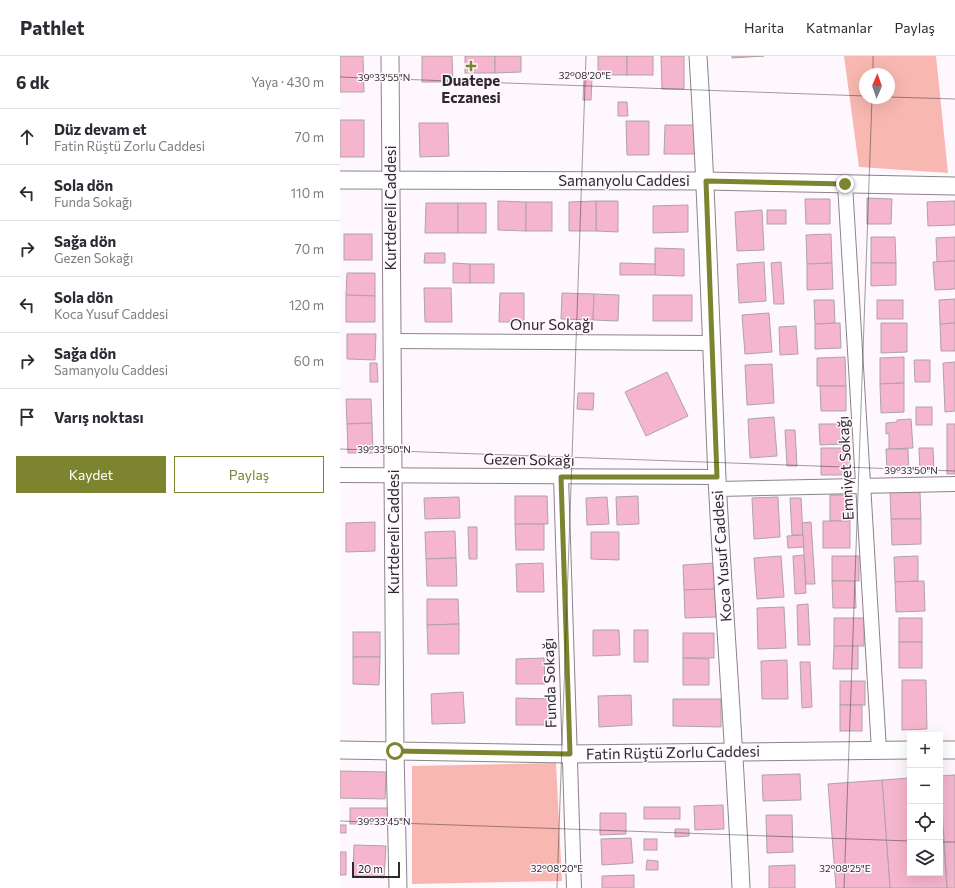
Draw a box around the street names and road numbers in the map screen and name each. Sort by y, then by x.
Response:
street label: Kurtdereli Caddesi [381,145,399,271]
street label: Samanyolu Caddesi [558,171,690,189]
street label: Onur Sokağı [510,315,594,333]
street label: Emniyet Sokağı [833,415,857,521]
street label: Gezen Sokağı [483,449,575,469]
street label: Kurtdereli Caddesi [384,469,402,595]
street label: Koca Yusuf Caddesi [707,490,735,622]
street label: Funda Sokağı [538,638,560,729]
street label: Fatin Rüştü Zorlu Caddesi [586,741,760,763]

